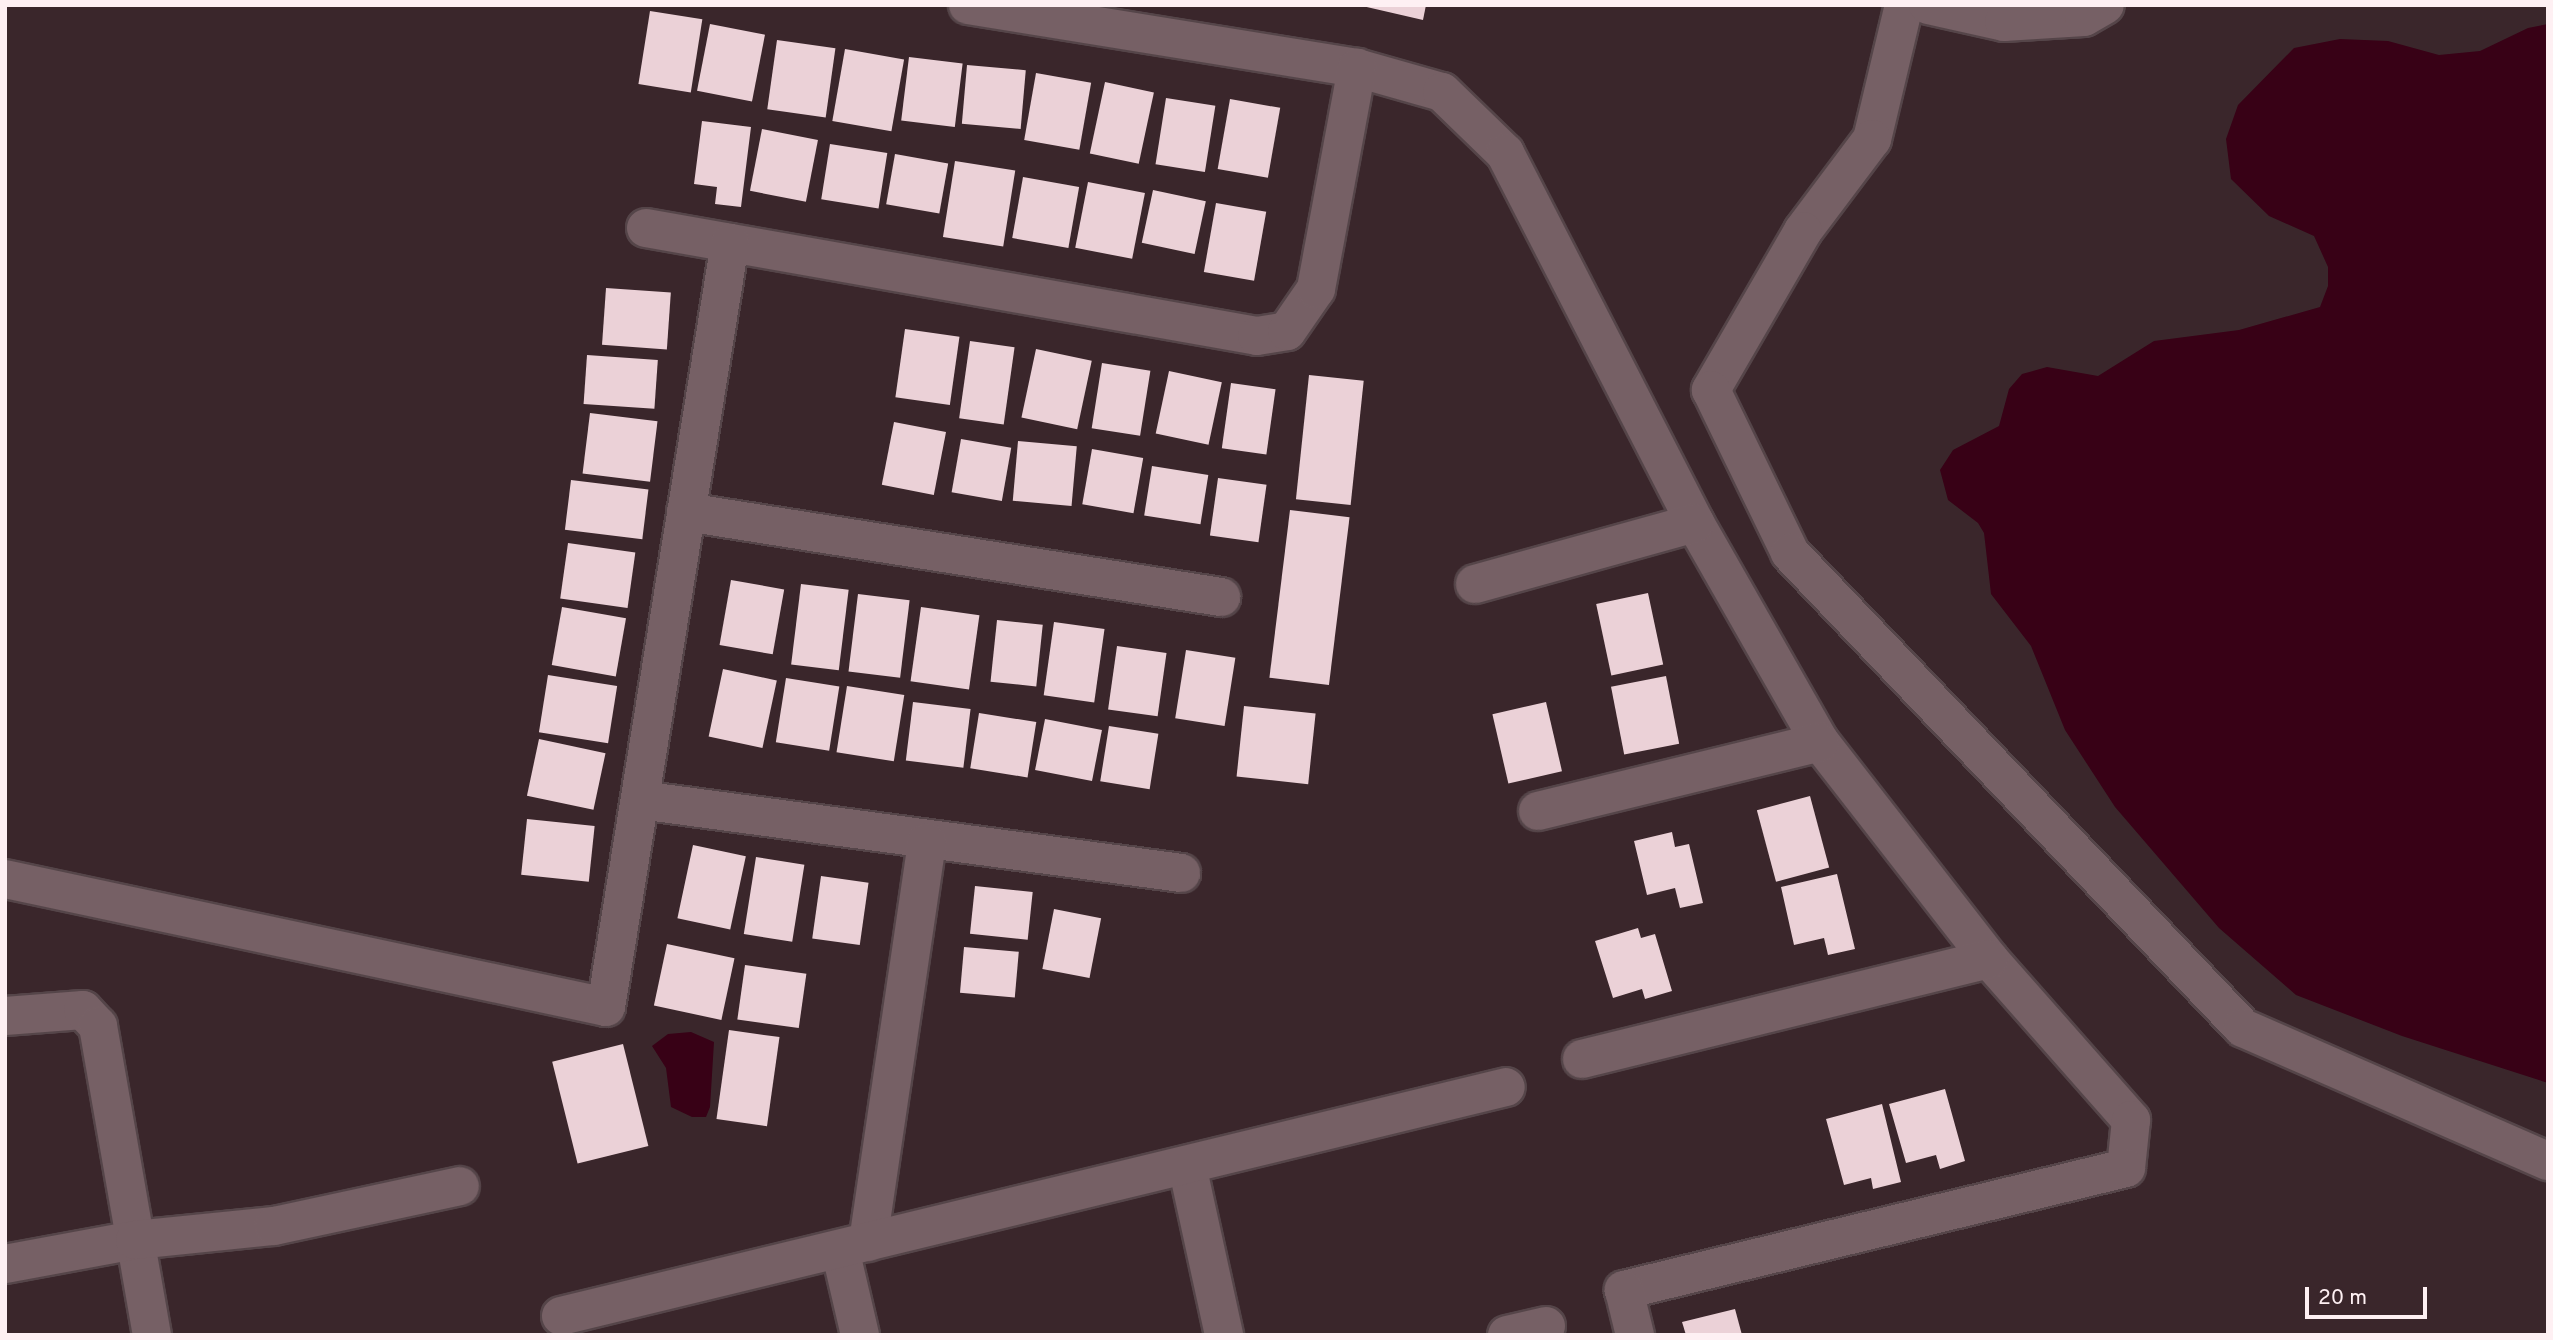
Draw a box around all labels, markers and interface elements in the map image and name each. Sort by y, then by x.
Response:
scale bar [2308,1274,2430,1318]
text: 20 m [2318,1285,2367,1312]

